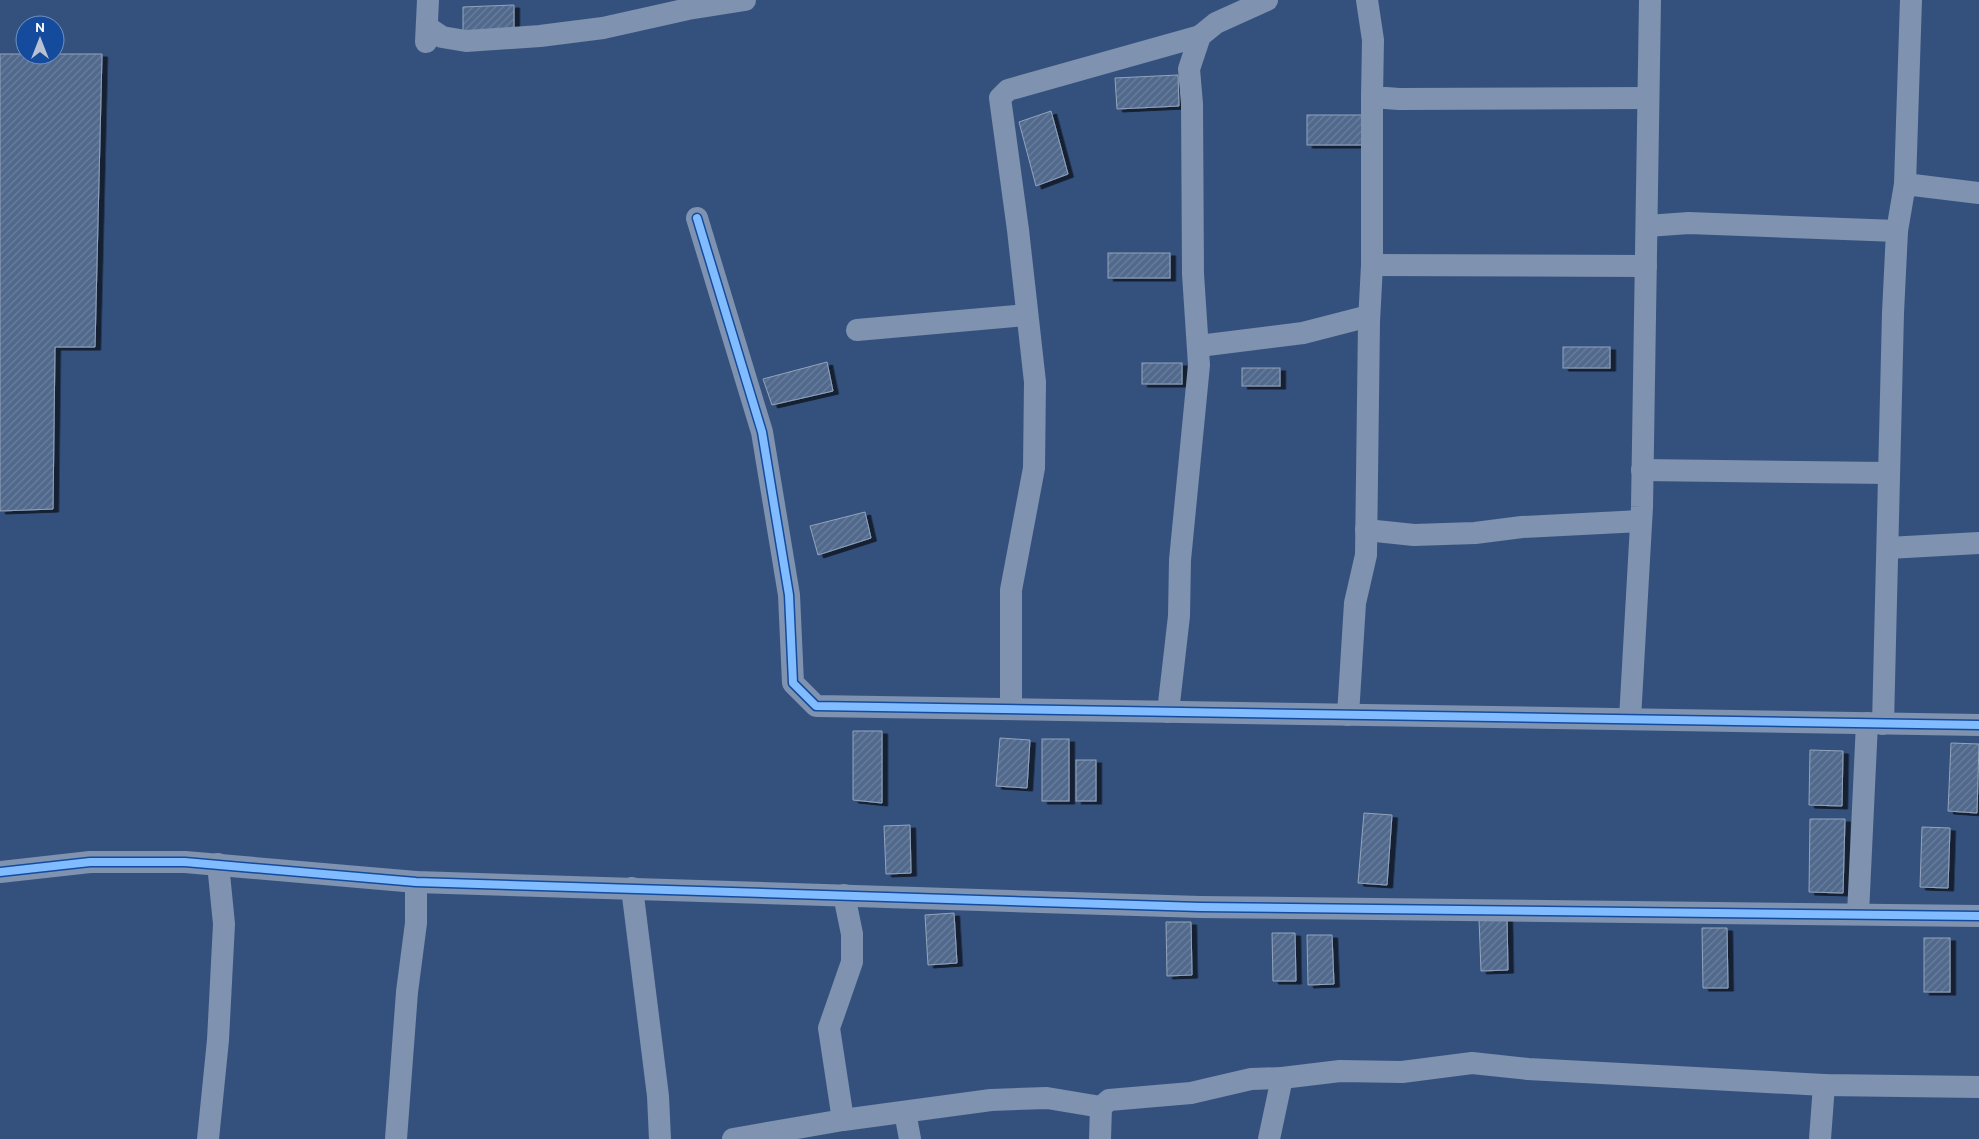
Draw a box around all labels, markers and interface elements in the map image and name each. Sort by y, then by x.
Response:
north arrow [15,15,65,65]
text: N [35,20,45,37]

